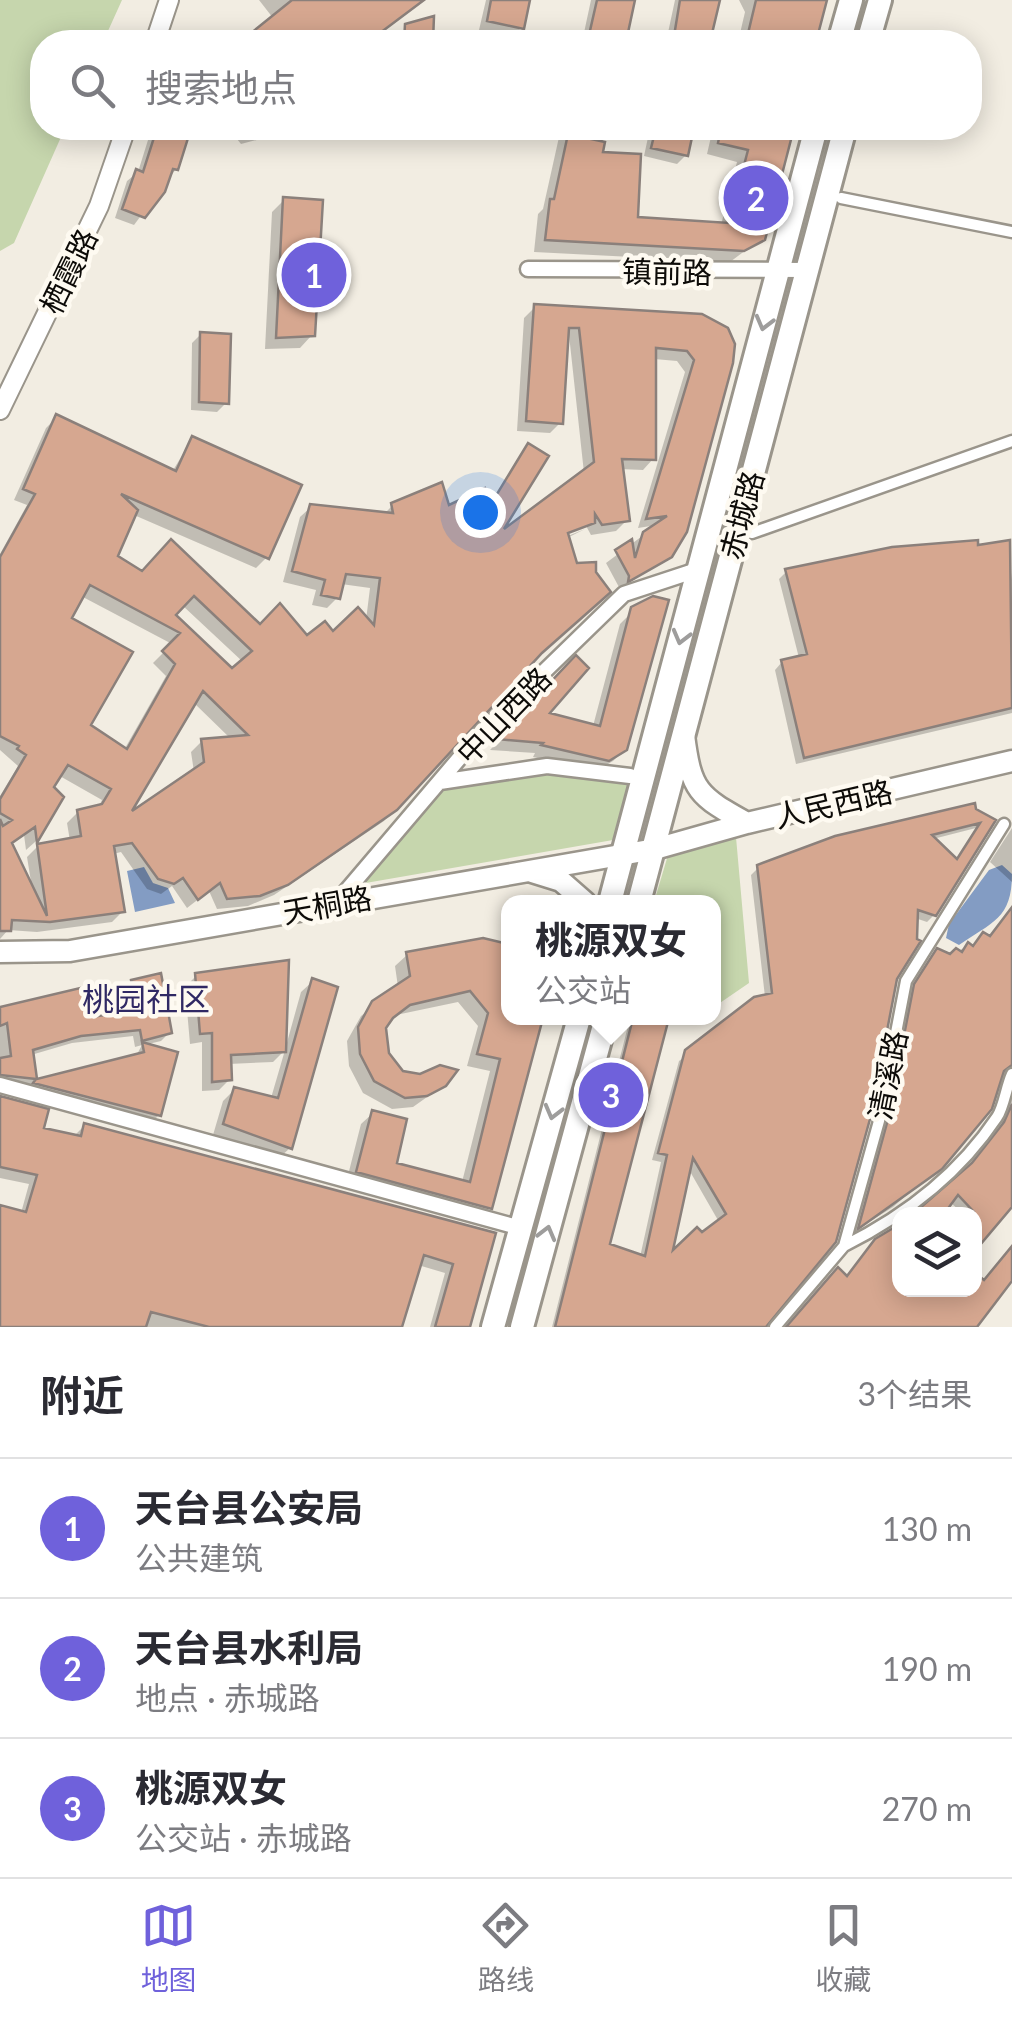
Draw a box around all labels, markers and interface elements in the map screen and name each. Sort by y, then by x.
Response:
search box [30,30,982,140]
icon: search [65,58,120,113]
text: 搜索地点 [145,64,297,110]
pin: 2 [724,160,788,236]
street label: 栖霞路 [32,223,104,319]
pin: 1 [282,238,346,312]
street label: 镇前路 [622,252,712,290]
one-way arrow [755,314,776,331]
street label: 赤城路 [712,467,770,563]
your location [455,487,506,538]
one-way arrow [672,628,693,646]
street label: 中山西路 [448,659,558,771]
street label: 人民西路 [770,772,896,834]
street label: 天桐路 [280,878,374,930]
popup [501,895,721,1025]
text: 桃源双女 [535,916,687,962]
text: 公交站 [535,970,631,1009]
district label: 桃园社区 [82,979,210,1018]
street label: 清溪路 [861,1027,913,1123]
pin: 3 [578,1058,644,1132]
one-way arrow [543,1102,564,1120]
map controls [892,1207,982,1297]
button: layers [892,1207,982,1297]
one-way arrow [536,1225,557,1242]
text: 附近 [40,1370,124,1420]
text: 3个结果 [857,1374,972,1413]
text: 天台县公安局 [135,1484,363,1530]
text: 1 [63,1509,82,1548]
text: 130 m [882,1509,972,1548]
text: 公共建筑 [135,1538,263,1577]
text: 天台县水利局 [135,1624,363,1670]
text: 2 [63,1649,82,1688]
text: 190 m [882,1649,972,1688]
text: 地点 · 赤城路 [135,1678,320,1717]
text: 桃源双女 [135,1764,287,1810]
text: 3 [63,1789,82,1828]
text: 270 m [882,1789,972,1828]
text: 公交站 · 赤城路 [135,1818,352,1857]
tab: 地图 [141,1898,197,1998]
tab: 路线 [478,1898,534,1998]
tab: 收藏 [815,1898,871,1998]

